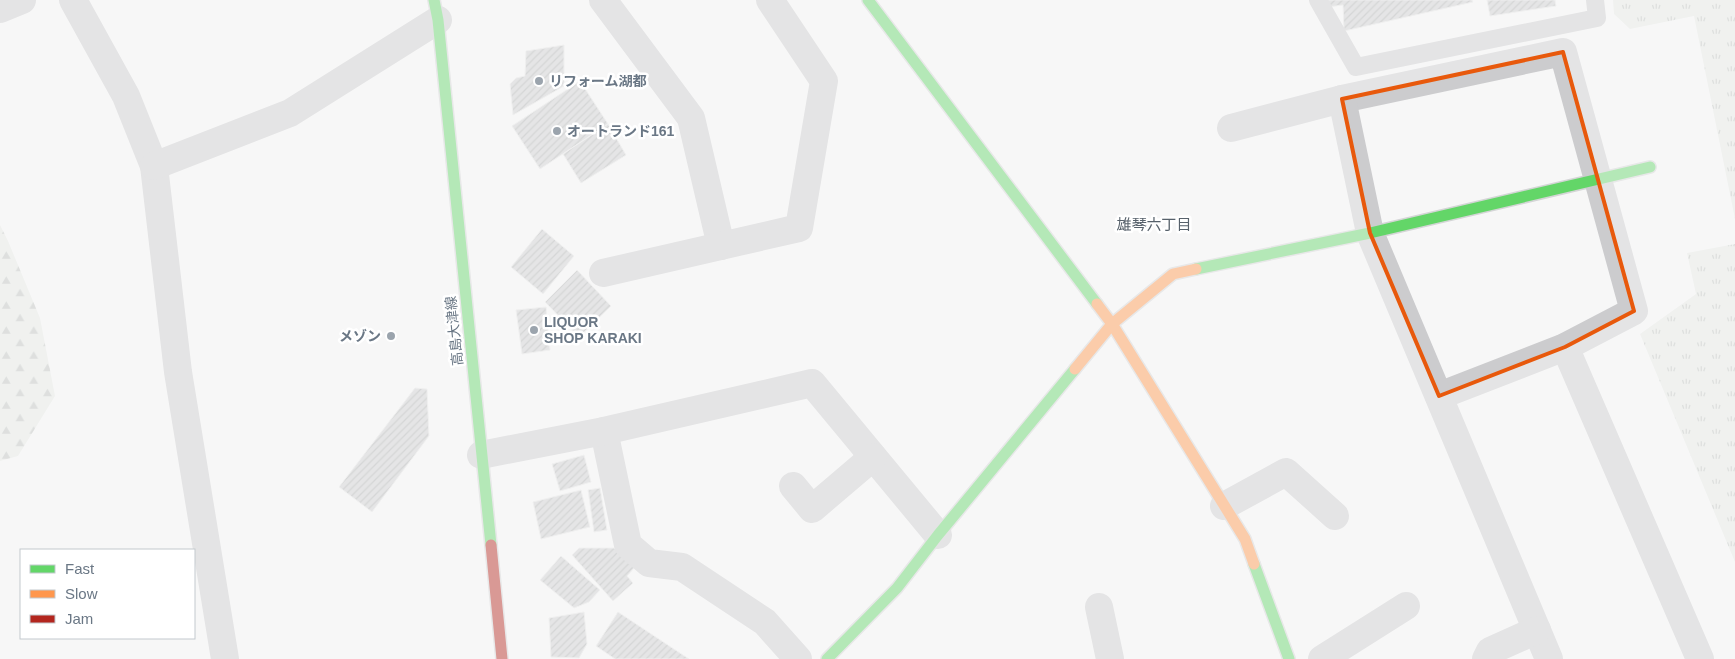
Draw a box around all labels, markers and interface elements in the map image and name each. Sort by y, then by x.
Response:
place label: リフォーム湖都 [549,73,647,89]
marker: リフォーム湖都 [533,75,545,87]
place label: オートランド161 [567,123,675,139]
marker: オートランド161 [551,125,563,137]
district label: 雄琴六丁目 [1116,216,1192,233]
street label: 高島大津線 [442,295,466,367]
place label: LIQUOR SHOP KARAKI [544,314,642,346]
marker: LIQUOR SHOP KARAKI [528,324,540,336]
place label: メゾン [339,328,381,344]
marker: メゾン [385,330,397,342]
legend [20,549,195,639]
text: Fast [65,560,95,577]
text: Slow [65,585,98,602]
text: Jam [65,610,93,627]

